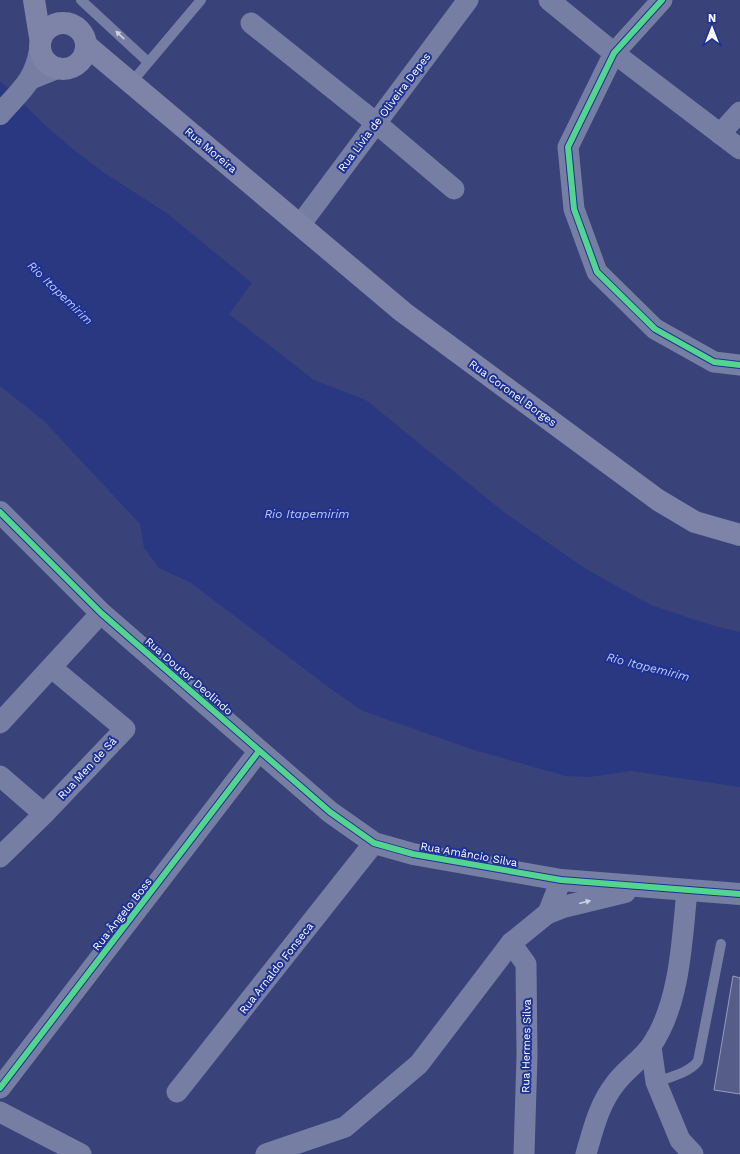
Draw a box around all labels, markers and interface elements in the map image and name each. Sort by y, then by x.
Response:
north arrow [692,8,732,48]
text: N [708,12,716,25]
one-way arrow [114,31,125,40]
street label: Rua Livia de Oliveira Depes [335,50,433,174]
street label: Rua Moreira [182,125,239,176]
water label: Rio Itapemirim [25,258,95,328]
street label: Rua Coronel Borges [467,357,559,430]
water label: Rio Itapemirim [264,507,350,521]
street label: Rua Doutor Deolindo [142,635,235,718]
water label: Rio Itapemirim [605,650,691,684]
street label: Rua Men de Sá [55,735,119,802]
street label: Rua Amâncio Silva [419,840,518,869]
street label: Rua Ângelo Boss [89,875,155,953]
one-way arrow [579,898,591,904]
street label: Rua Arnaldo Fonseca [237,920,316,1017]
street label: Rua Hermes Silva [519,999,534,1093]

